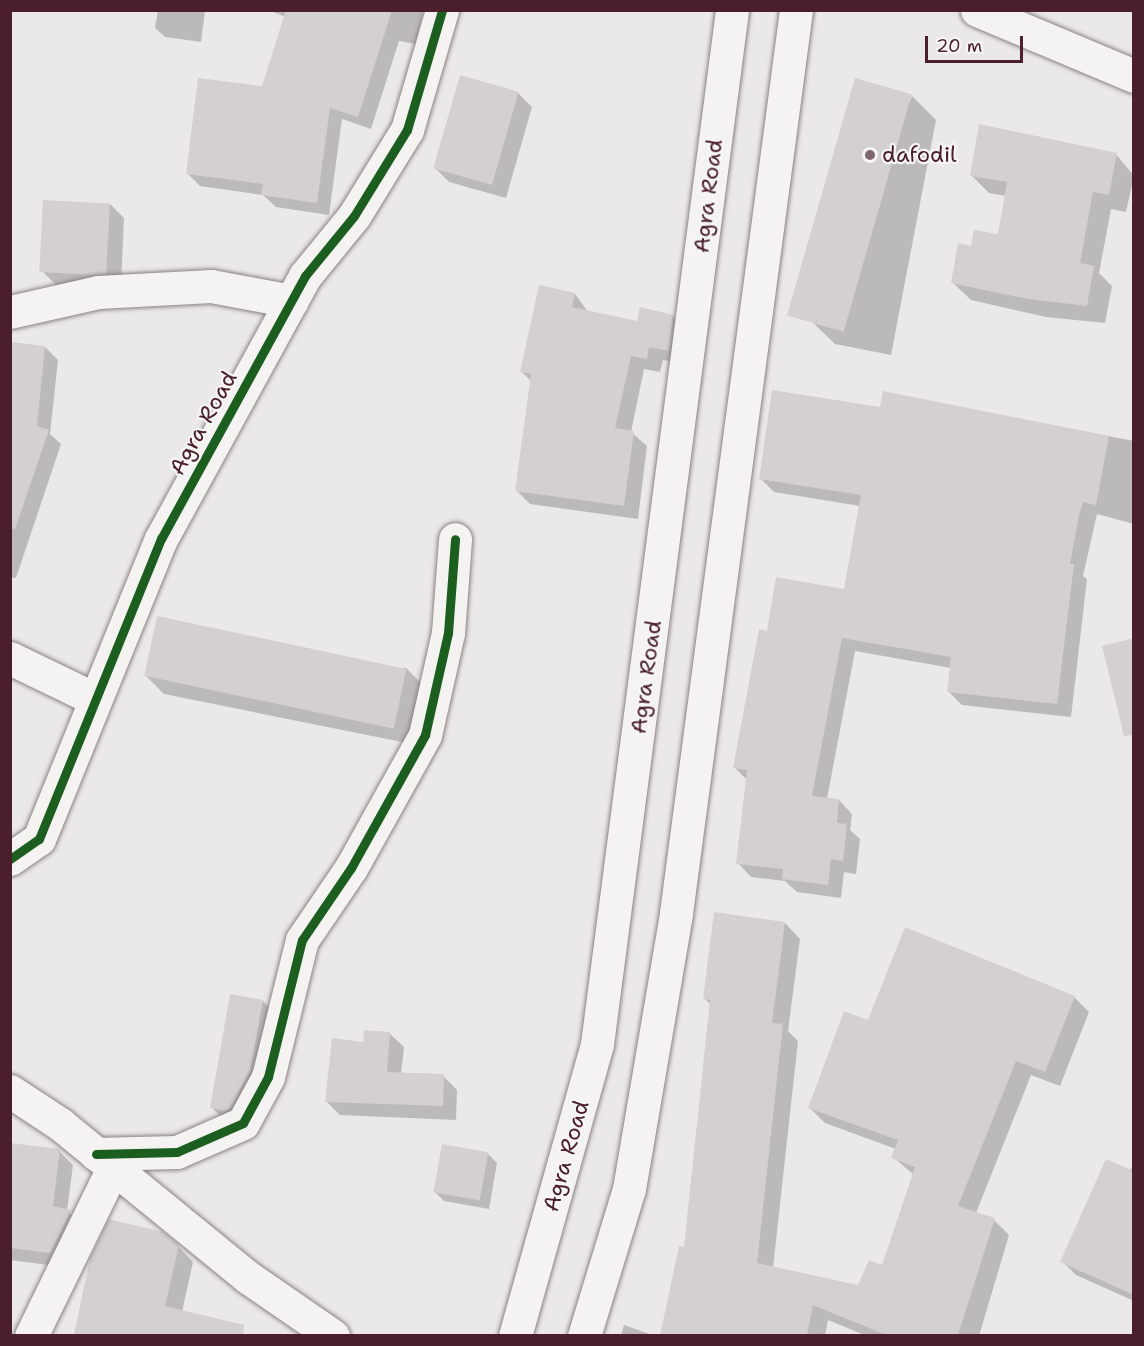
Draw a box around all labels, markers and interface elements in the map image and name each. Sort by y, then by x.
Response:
scale bar [928,24,1026,62]
text: 20 m [936,34,982,58]
street label: Agra Road [688,138,728,254]
place label: dafodil [882,142,957,168]
marker: dafodil [863,148,877,162]
street label: Agra Road [164,367,242,479]
street label: Agra Road [625,618,667,736]
street label: Agra Road [538,1097,594,1215]

